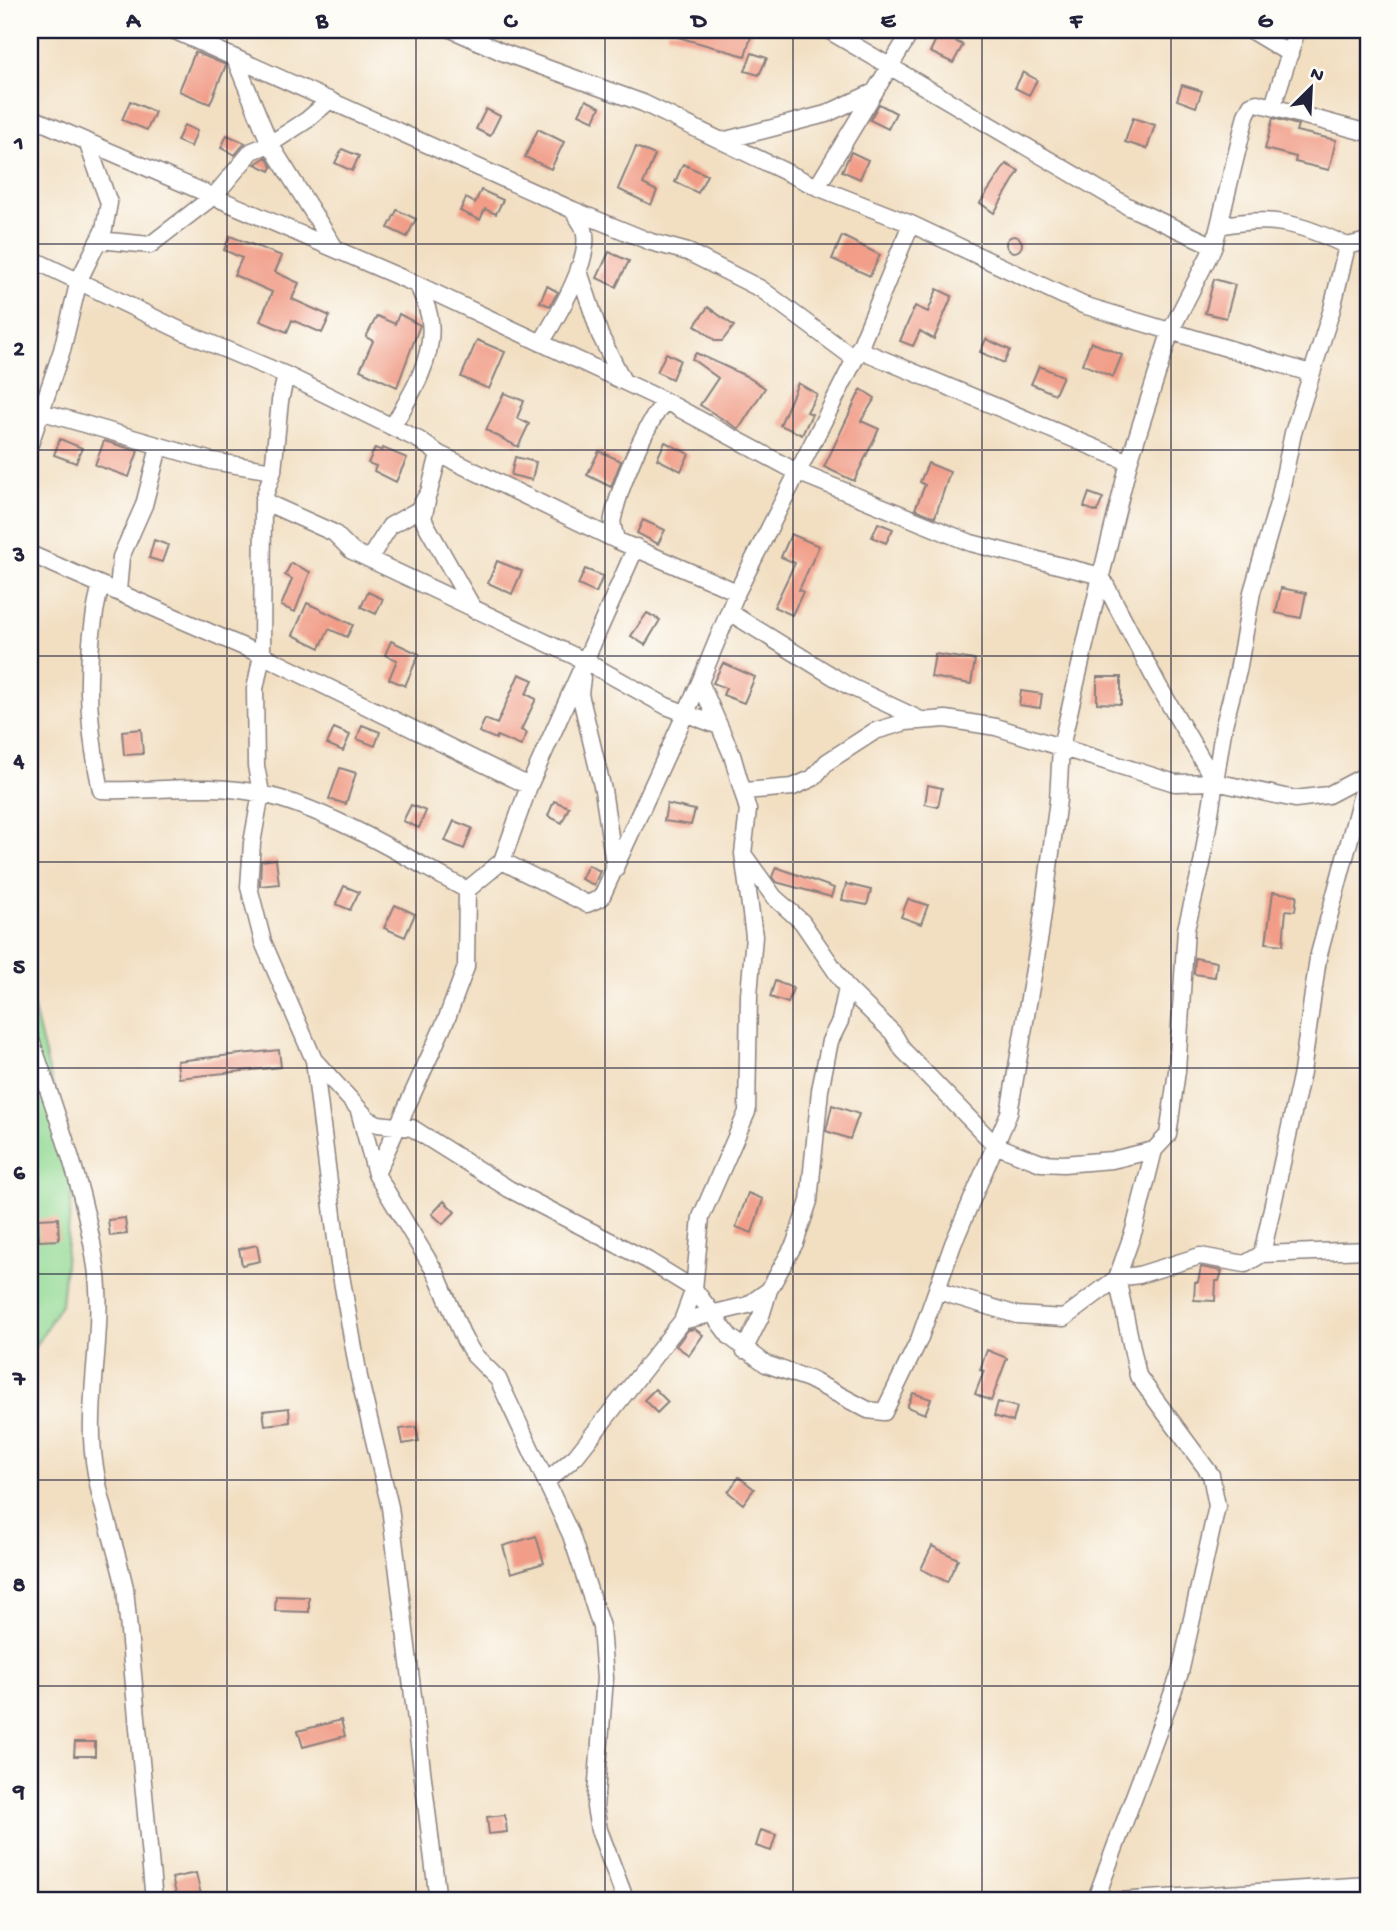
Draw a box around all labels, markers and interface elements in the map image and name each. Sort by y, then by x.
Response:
text: A [125,9,141,36]
text: B [315,9,329,36]
text: C [504,9,519,36]
text: D [690,9,708,36]
text: E [881,9,897,36]
text: F [1069,9,1084,36]
text: G [1258,9,1274,36]
north arrow [1276,52,1346,122]
text: N [1306,63,1327,89]
text: 1 [13,131,24,158]
text: 2 [13,337,25,364]
text: 3 [12,543,25,570]
text: 4 [13,749,25,776]
text: 5 [13,955,25,982]
text: 6 [13,1161,26,1188]
text: 7 [12,1367,26,1394]
text: 8 [13,1573,26,1600]
text: 9 [12,1779,25,1806]

